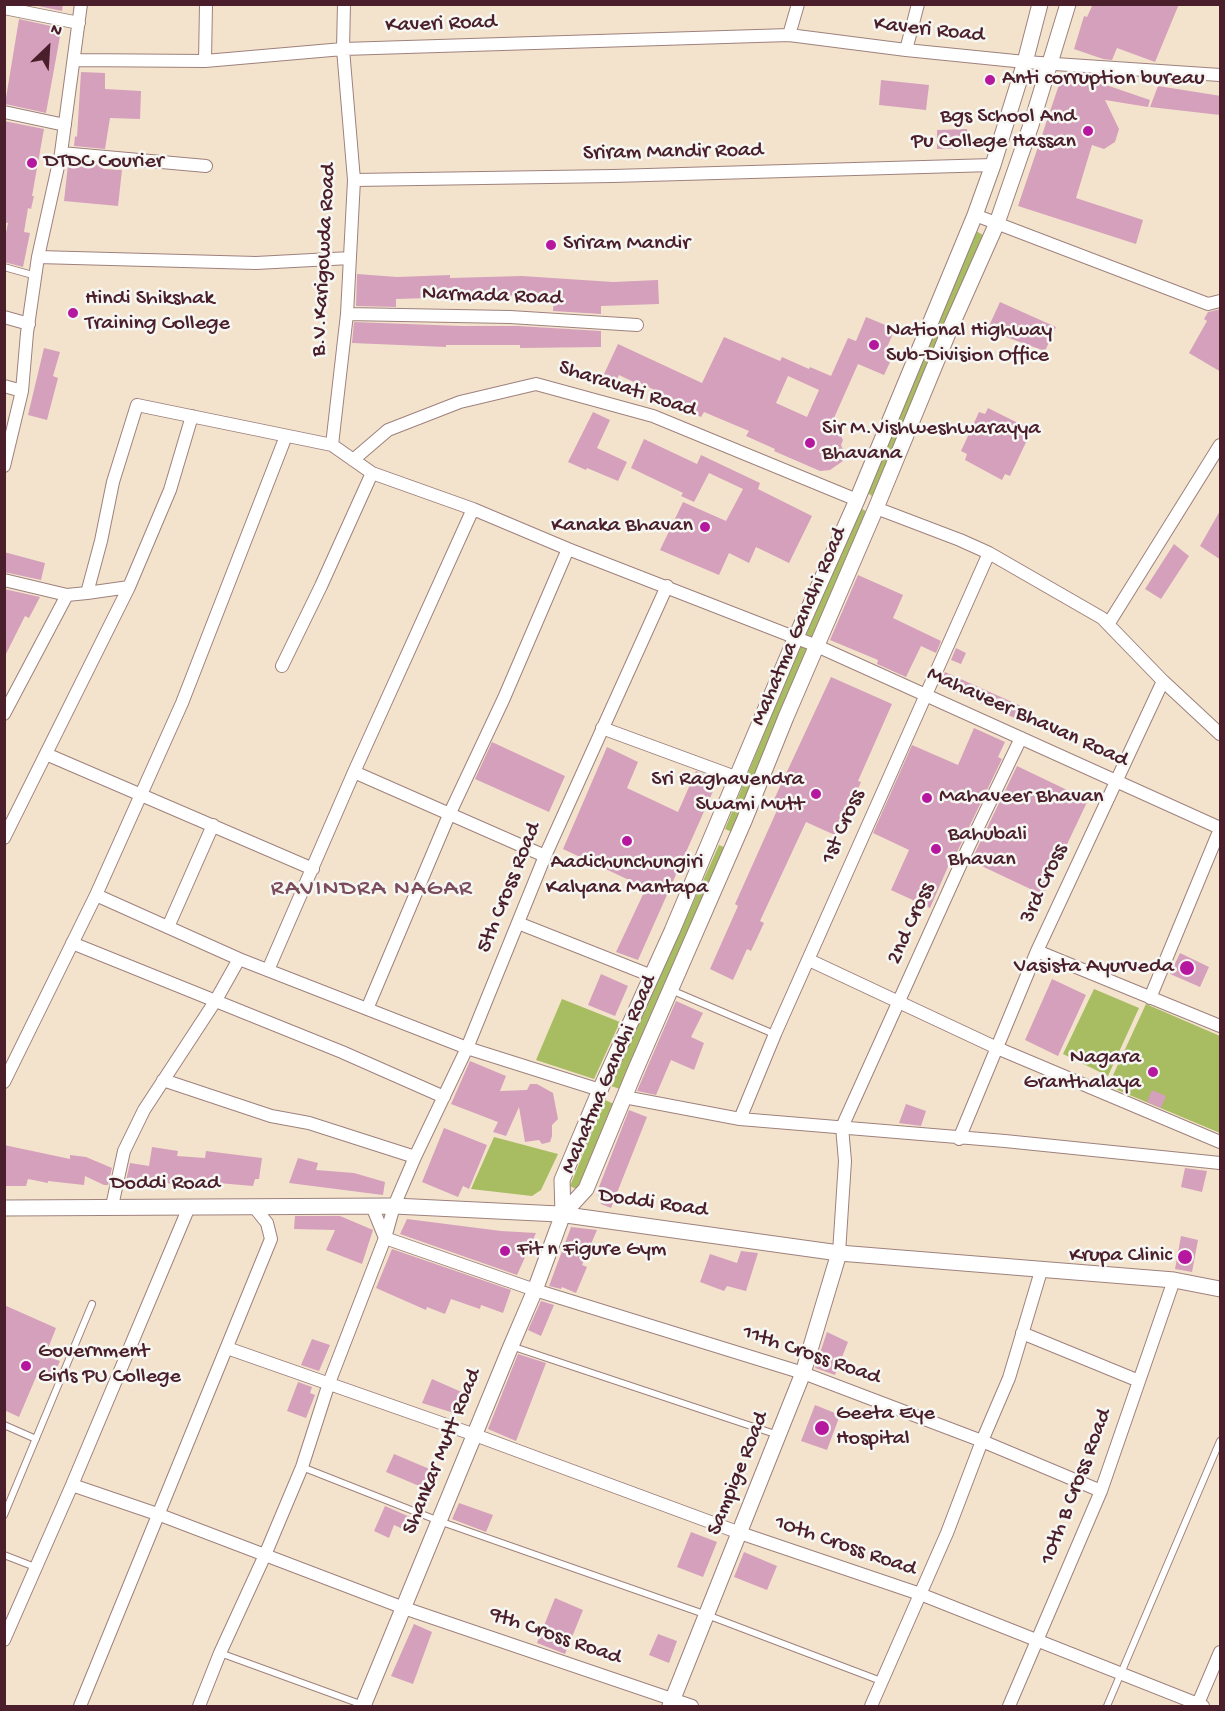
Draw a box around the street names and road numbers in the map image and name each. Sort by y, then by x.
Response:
street label: Kaveri Road [385,10,497,40]
street label: Kaveri Road [872,12,986,50]
street label: Sriram Mandir Road [583,138,763,168]
street label: B.V.Karigowda Road [307,163,343,357]
street label: Narmada Road [421,281,563,313]
street label: Sharavati Road [555,355,699,425]
street label: Mahatma Gandhi Road [746,524,854,730]
street label: Mahaveer Bhavan Road [922,662,1132,774]
street label: 1st Cross [816,786,872,868]
street label: 5th Cross Road [472,819,548,957]
street label: 3rd Cross [1015,840,1075,928]
street label: 2nd Cross [882,879,942,969]
street label: Mahatma Gandhi Road [556,972,664,1178]
street label: Doddi Road [110,1172,220,1198]
street label: Doddi Road [597,1183,709,1225]
street label: 11th Cross Road [738,1320,884,1392]
street label: Shankar Mutt Road [398,1365,488,1539]
street label: 10th B Cross Road [1035,1406,1119,1568]
street label: Sampige Road [702,1408,776,1540]
street label: 10th Cross Road [771,1510,919,1584]
street label: 9th Cross Road [486,1602,624,1672]

